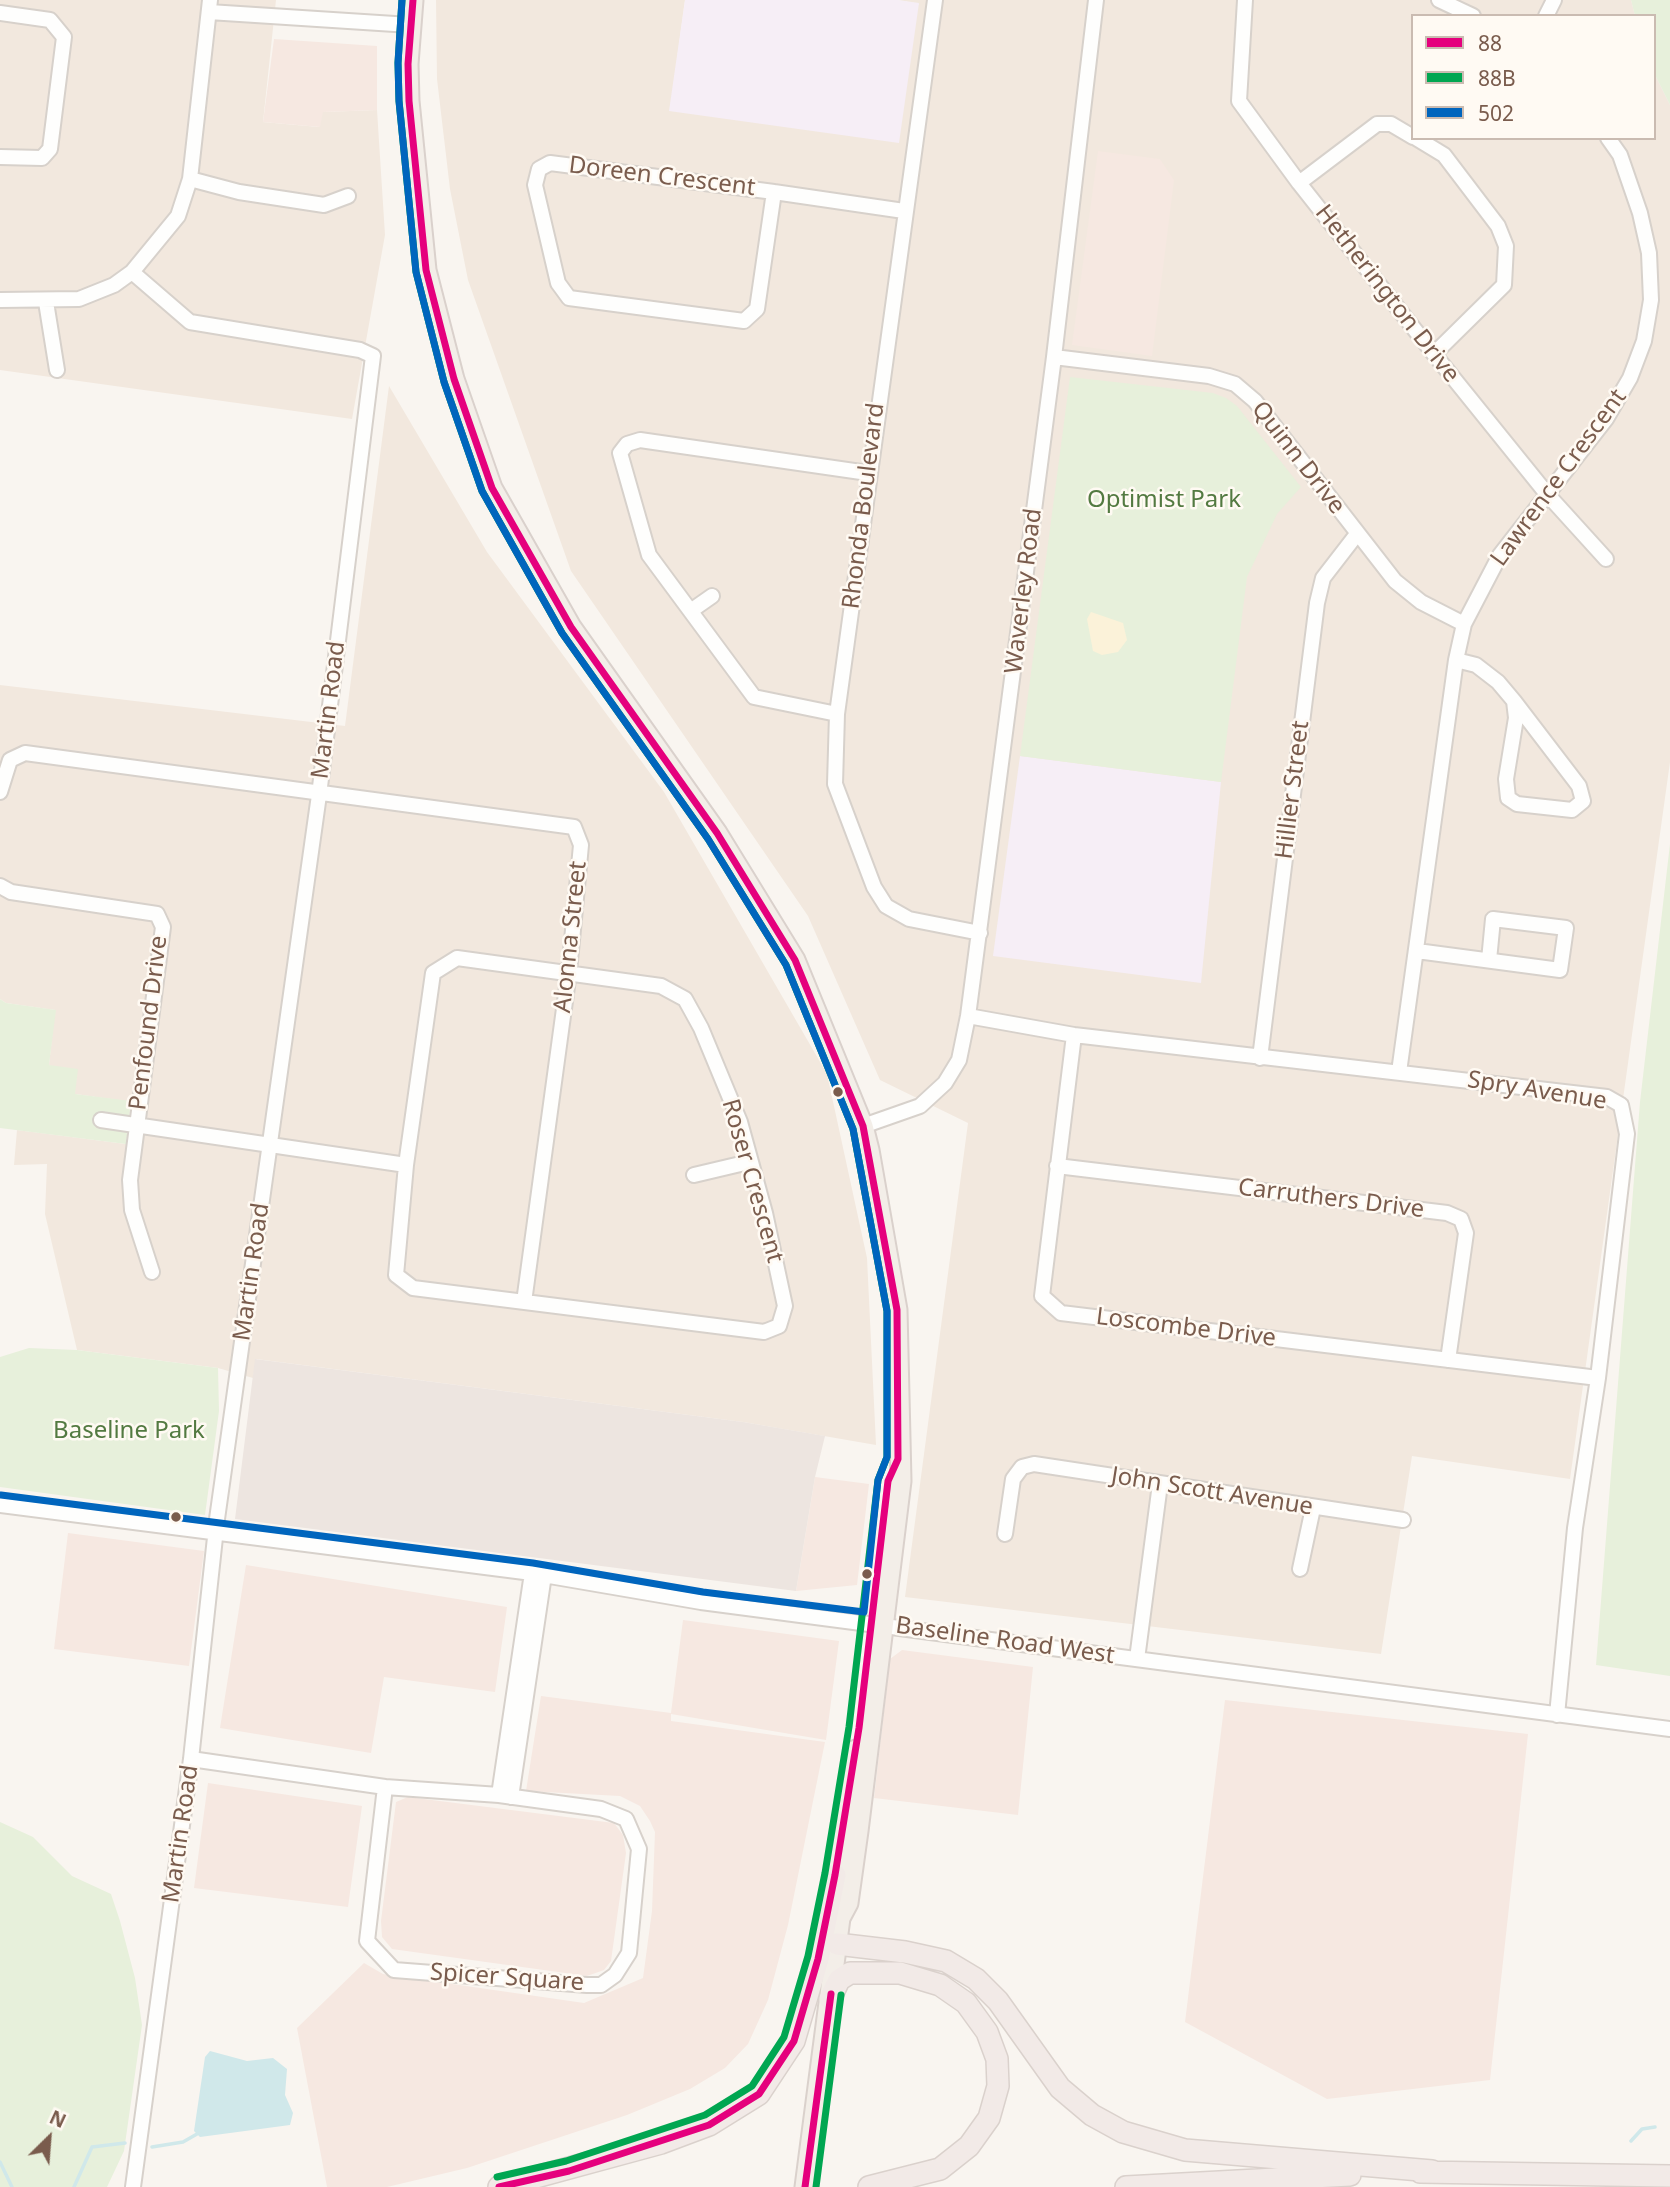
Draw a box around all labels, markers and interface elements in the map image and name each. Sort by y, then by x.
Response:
legend [1411,14,1656,140]
text: 88 [1478,29,1502,57]
text: 88B [1478,64,1516,92]
text: 502 [1478,99,1514,127]
street label: Doreen Crescent [567,151,757,203]
street label: Hetherington Drive [1309,199,1465,389]
street label: Lawrence Crescent [1485,384,1633,572]
street label: Quinn Drive [1245,396,1351,520]
street label: Rhonda Boulevard [837,401,891,611]
park label: Optimist Park [1087,486,1241,514]
street label: Waverley Road [1000,507,1048,675]
street label: Martin Road [306,639,352,781]
street label: Hillier Street [1270,719,1316,861]
street label: Alonna Street [549,860,593,1014]
street label: Penfound Drive [124,934,174,1112]
street label: Spry Avenue [1465,1066,1609,1116]
unlabelled marker [831,1085,845,1099]
street label: Roser Crescent [715,1096,789,1266]
street label: Carruthers Drive [1236,1173,1426,1225]
street label: Martin Road [228,1201,276,1343]
street label: Loscombe Drive [1094,1303,1278,1353]
park label: Baseline Park [53,1417,205,1445]
street label: John Scott Avenue [1109,1462,1315,1522]
unlabelled marker [169,1510,183,1524]
unlabelled marker [860,1567,874,1581]
street label: Baseline Road West [894,1611,1116,1671]
street label: Martin Road [157,1763,205,1905]
street label: Spicer Square [429,1958,585,1998]
north arrow [14,2103,84,2173]
text: N [45,2104,70,2134]

